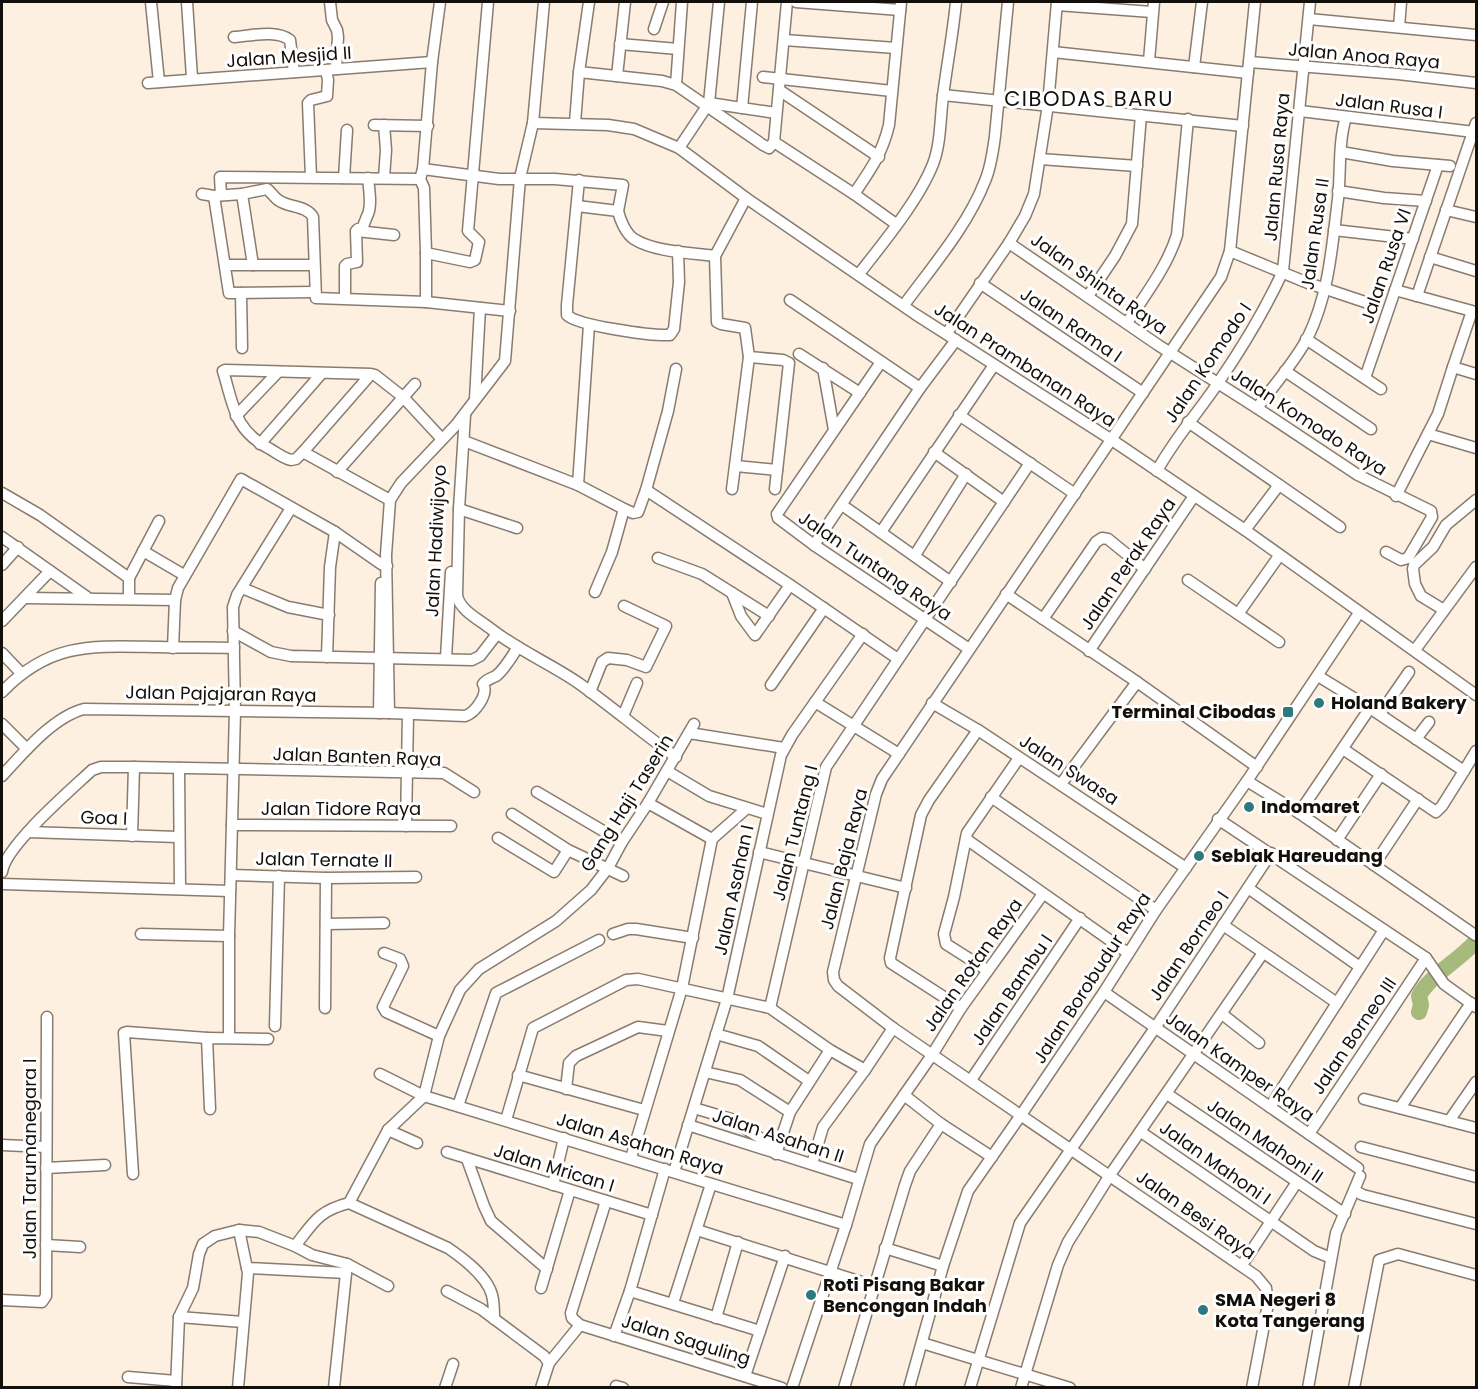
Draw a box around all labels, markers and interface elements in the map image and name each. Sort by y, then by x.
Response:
street label: Jalan Anoa Raya [1287,36,1441,75]
street label: Jalan Mesjid II [226,40,352,73]
district label: CIBODAS BARU [1004,84,1174,113]
street label: Jalan Rusa I [1334,87,1444,124]
street label: Jalan Rusa Raya [1258,92,1295,242]
street label: Jalan Rusa II [1294,177,1335,291]
street label: Jalan Rusa VI [1354,205,1417,327]
street label: Jalan Shinta Raya [1026,227,1173,340]
street label: Jalan Rama I [1016,281,1127,368]
street label: Jalan Prambanan Raya [929,296,1121,433]
street label: Jalan Komodo I [1158,298,1257,428]
street label: Jalan Komodo Raya [1227,362,1392,481]
street label: Jalan Hadiwijoyo [419,464,452,618]
street label: Jalan Perak Raya [1074,493,1181,635]
street label: Jalan Tuntang Raya [794,505,957,626]
street label: Jalan Pajajaran Raya [125,679,317,708]
place label: Holand Bakery [1331,690,1467,715]
marker: Holand Bakery [1312,696,1326,710]
place label: Terminal Cibodas [1112,699,1276,724]
marker: Terminal Cibodas [1281,705,1295,719]
street label: Jalan Swasa [1015,728,1124,811]
street label: Gang Haji Taserin [574,729,679,876]
street label: Jalan Banten Raya [272,741,442,772]
street label: Jalan Tuntang I [766,762,823,903]
street label: Jalan Baja Raya [814,786,873,932]
place label: Indomaret [1261,794,1360,819]
street label: Jalan Tidore Raya [261,796,421,821]
marker: Indomaret [1242,800,1256,814]
street label: Goa I [80,804,128,831]
street label: Jalan Asahan I [707,822,760,957]
place label: Seblak Hareudang [1211,843,1383,868]
street label: Jalan Ternate II [255,846,393,873]
marker: Seblak Hareudang [1192,849,1206,863]
street label: Jalan Borneo I [1143,886,1235,1005]
street label: Jalan Borobudur Raya [1027,887,1156,1068]
street label: Jalan Rotan Raya [917,893,1028,1036]
street label: Jalan Bambu I [965,929,1058,1050]
street label: Jalan Borneo III [1305,972,1402,1099]
street label: Jalan Kamper Raya [1161,1006,1320,1127]
street label: Jalan Tarumanegara I [17,1059,42,1259]
street label: Jalan Mahoni II [1203,1094,1327,1188]
street label: Jalan Asahan II [709,1102,847,1169]
street label: Jalan Asahan Raya [553,1106,727,1181]
street label: Jalan Mahoni I [1155,1117,1275,1209]
street label: Jalan Mrican I [491,1137,618,1198]
street label: Jalan Besi Raya [1131,1164,1261,1265]
place label: Roti Pisang Bakar Bencongan Indah [823,1272,987,1318]
place label: SMA Negeri 8 Kota Tangerang [1215,1287,1365,1333]
marker: Roti Pisang Bakar Bencongan Indah [804,1288,818,1302]
marker: SMA Negeri 8 Kota Tangerang [1196,1303,1210,1317]
street label: Jalan Saguling [619,1308,754,1371]

